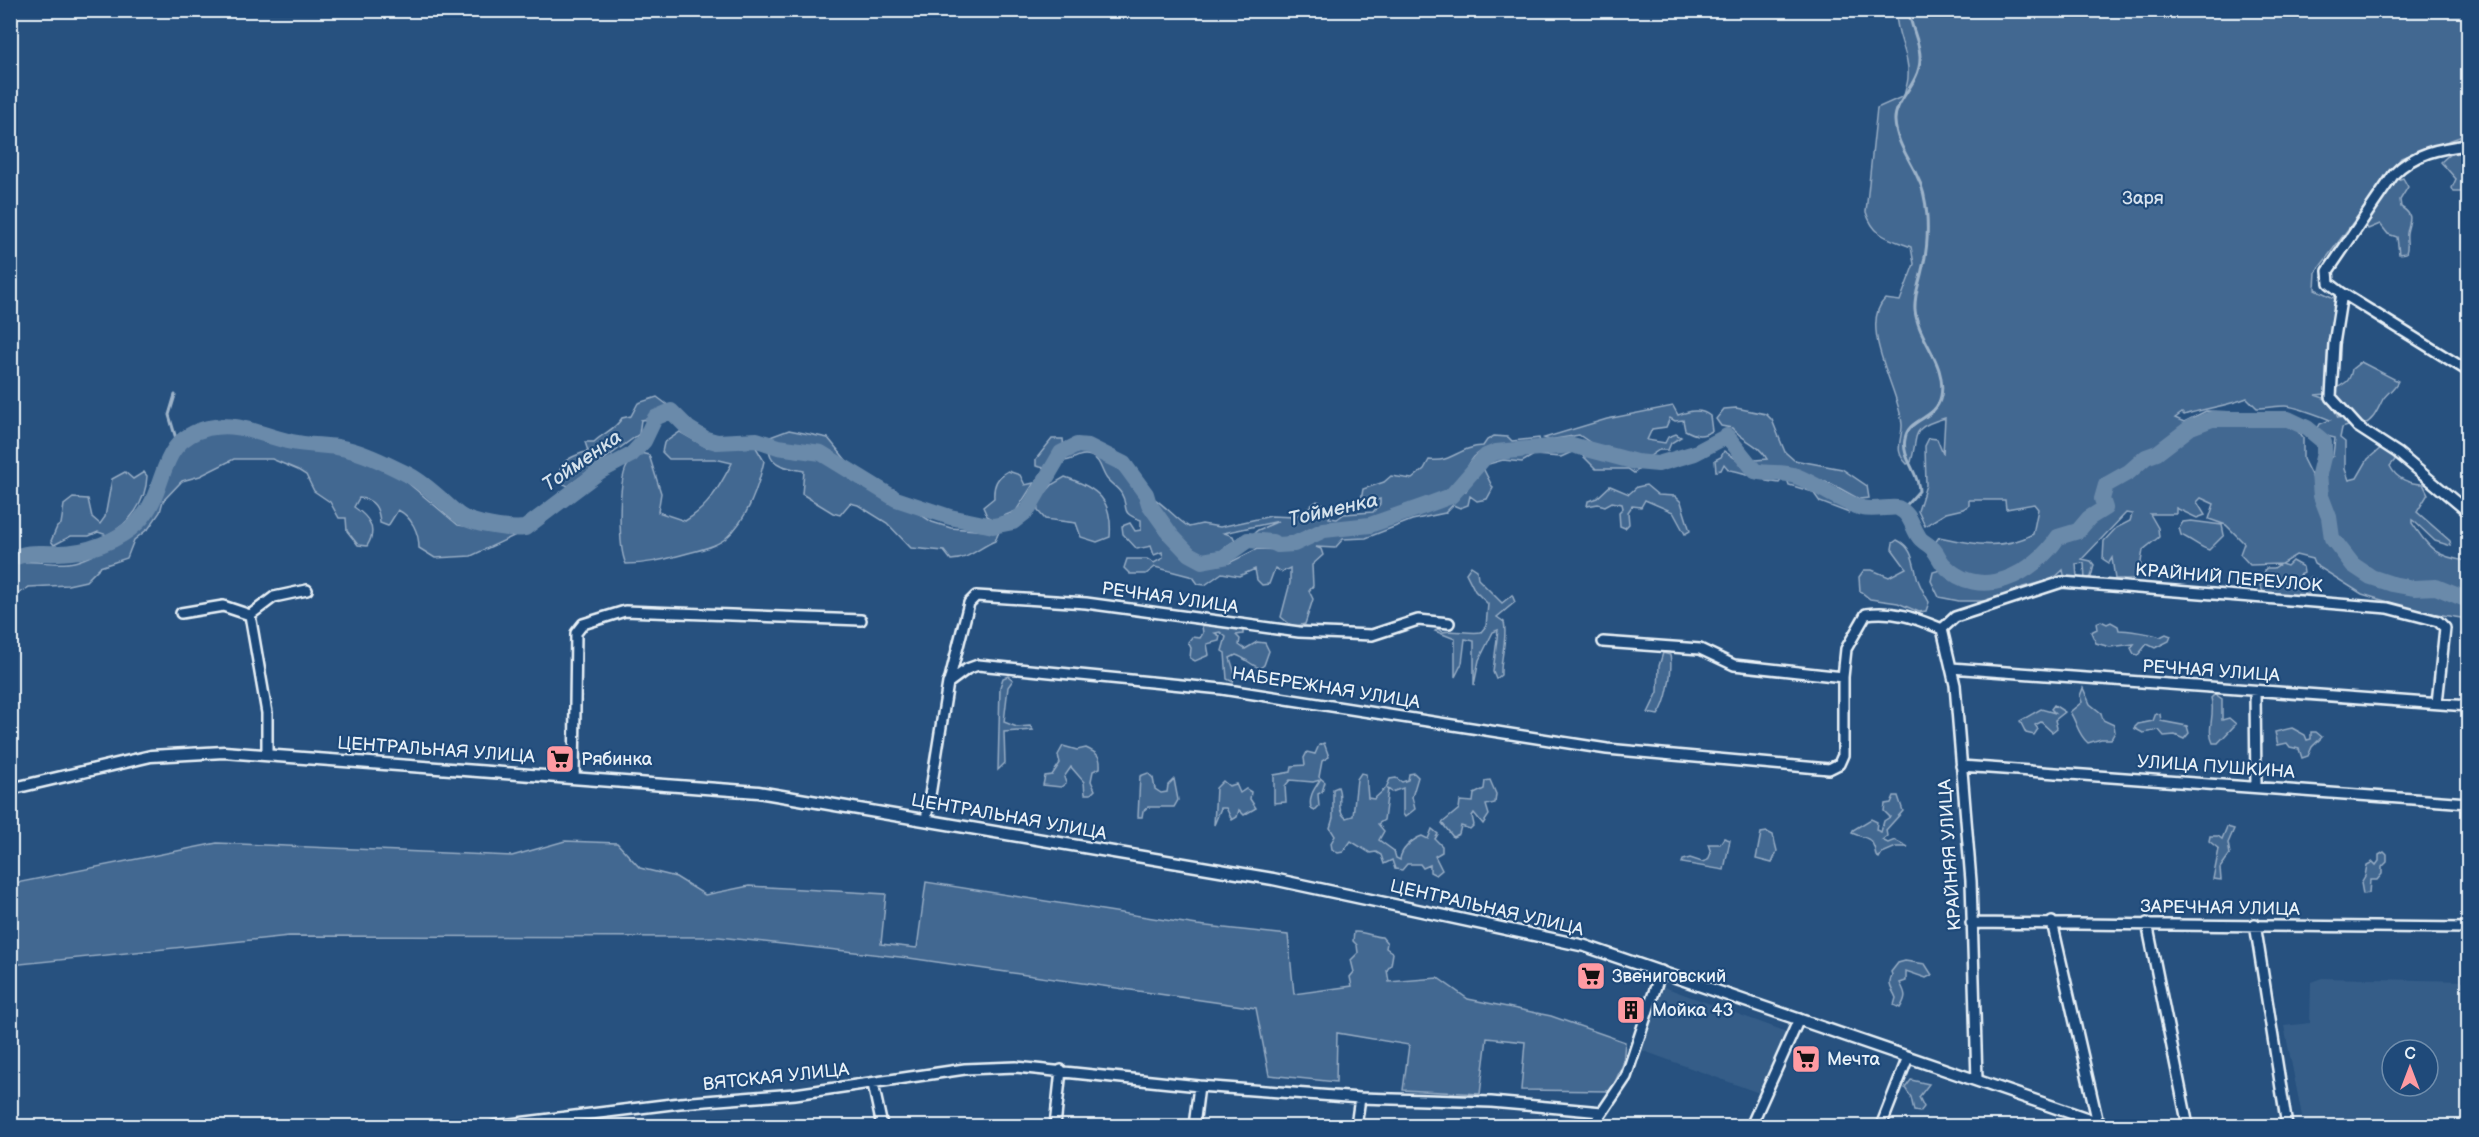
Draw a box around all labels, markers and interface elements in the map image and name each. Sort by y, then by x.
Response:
park label: Заря [2122,188,2164,209]
water label: Тойменка [538,425,626,497]
water label: Тойменка [1286,488,1380,532]
street label: КРАЙНИЙ ПЕРЕУЛОК [2134,559,2324,597]
street label: РЕЧНАЯ УЛИЦА [1100,578,1240,618]
street label: РЕЧНАЯ УЛИЦА [2141,656,2281,686]
street label: НАБЕРЕЖНАЯ УЛИЦА [1230,663,1422,713]
street label: ЦЕНТРАЛЬНАЯ УЛИЦА [337,733,536,767]
supermarket icon: Рябинка [544,743,576,775]
place label: Рябинка [581,749,653,770]
street label: УЛИЦА ПУШКИНА [2136,751,2296,783]
street label: КРАЙНЯЯ УЛИЦА [1934,778,1966,931]
street label: ЦЕНТРАЛЬНАЯ УЛИЦА [910,789,1108,845]
street label: ЦЕНТРАЛЬНАЯ УЛИЦА [1388,876,1586,941]
street label: ЗАРЕЧНАЯ УЛИЦА [2140,896,2300,920]
supermarket icon: Звениговский [1575,960,1607,992]
place label: Звениговский [1612,966,1726,987]
building icon: Мойка 43 [1615,994,1647,1026]
place label: Мойка 43 [1652,1000,1734,1021]
north arrow [2380,1038,2440,1098]
supermarket icon: Мечта [1790,1043,1822,1075]
text: С [2404,1045,2416,1064]
place label: Мечта [1827,1049,1880,1070]
street label: ВЯТСКАЯ УЛИЦА [702,1059,850,1095]

